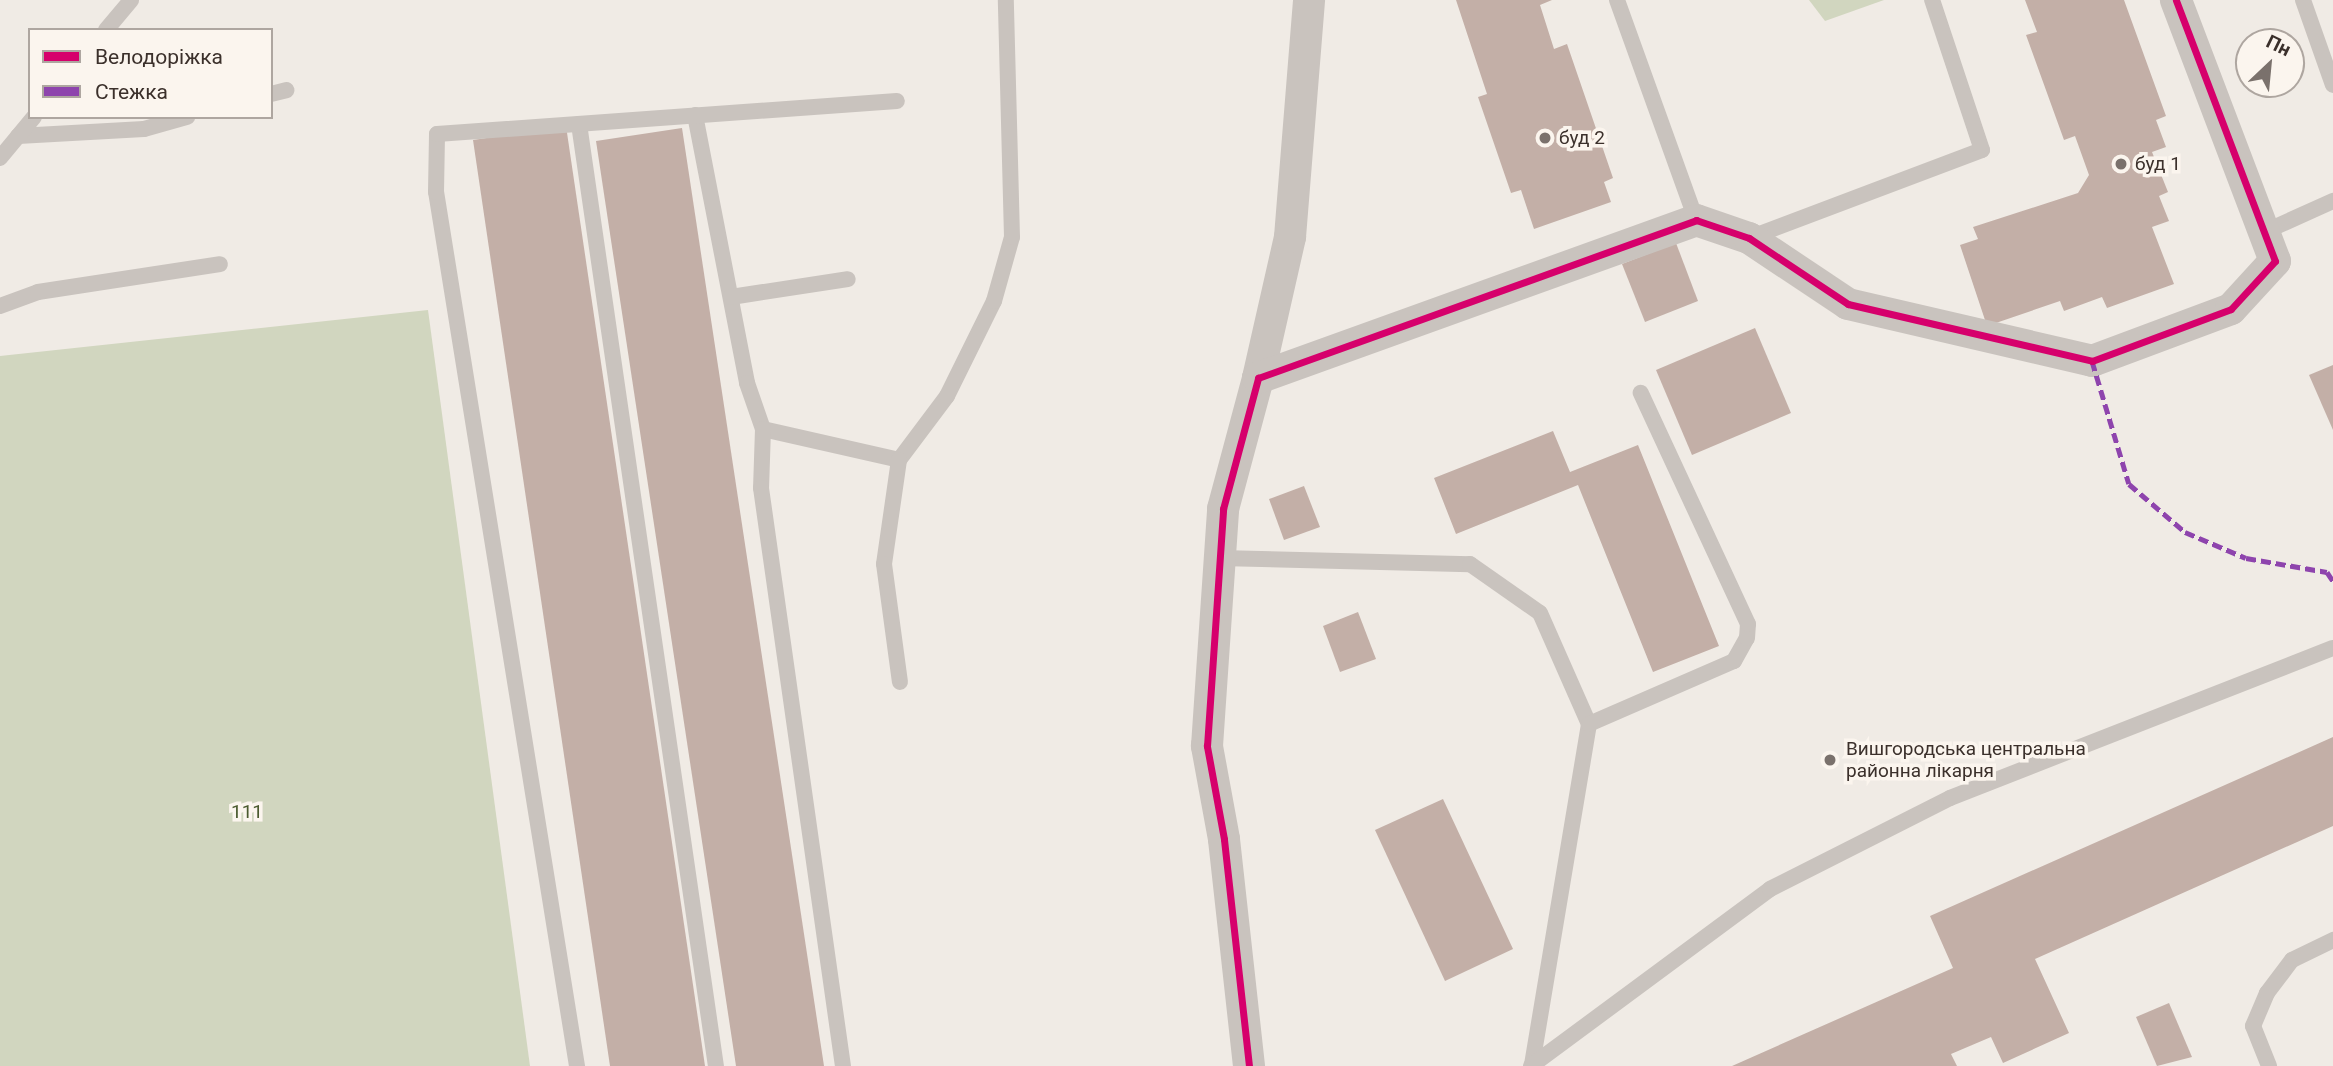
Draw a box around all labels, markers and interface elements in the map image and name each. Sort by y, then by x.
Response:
legend [28,28,273,119]
north arrow [2235,28,2305,98]
text: Пн [2263,30,2294,61]
text: Велодоріжка [95,45,223,69]
text: Стежка [95,80,168,104]
place label: буд 2 [1559,127,1605,149]
marker: буд 2 [1537,130,1553,146]
place label: буд 1 [2135,153,2181,175]
marker: буд 1 [2113,156,2129,172]
place label: Вишгородська центральна районна лікарня [1846,738,2086,782]
marker: Вишгородська центральна районна лікарня [1820,750,1840,770]
park label: 111 [231,801,263,823]

